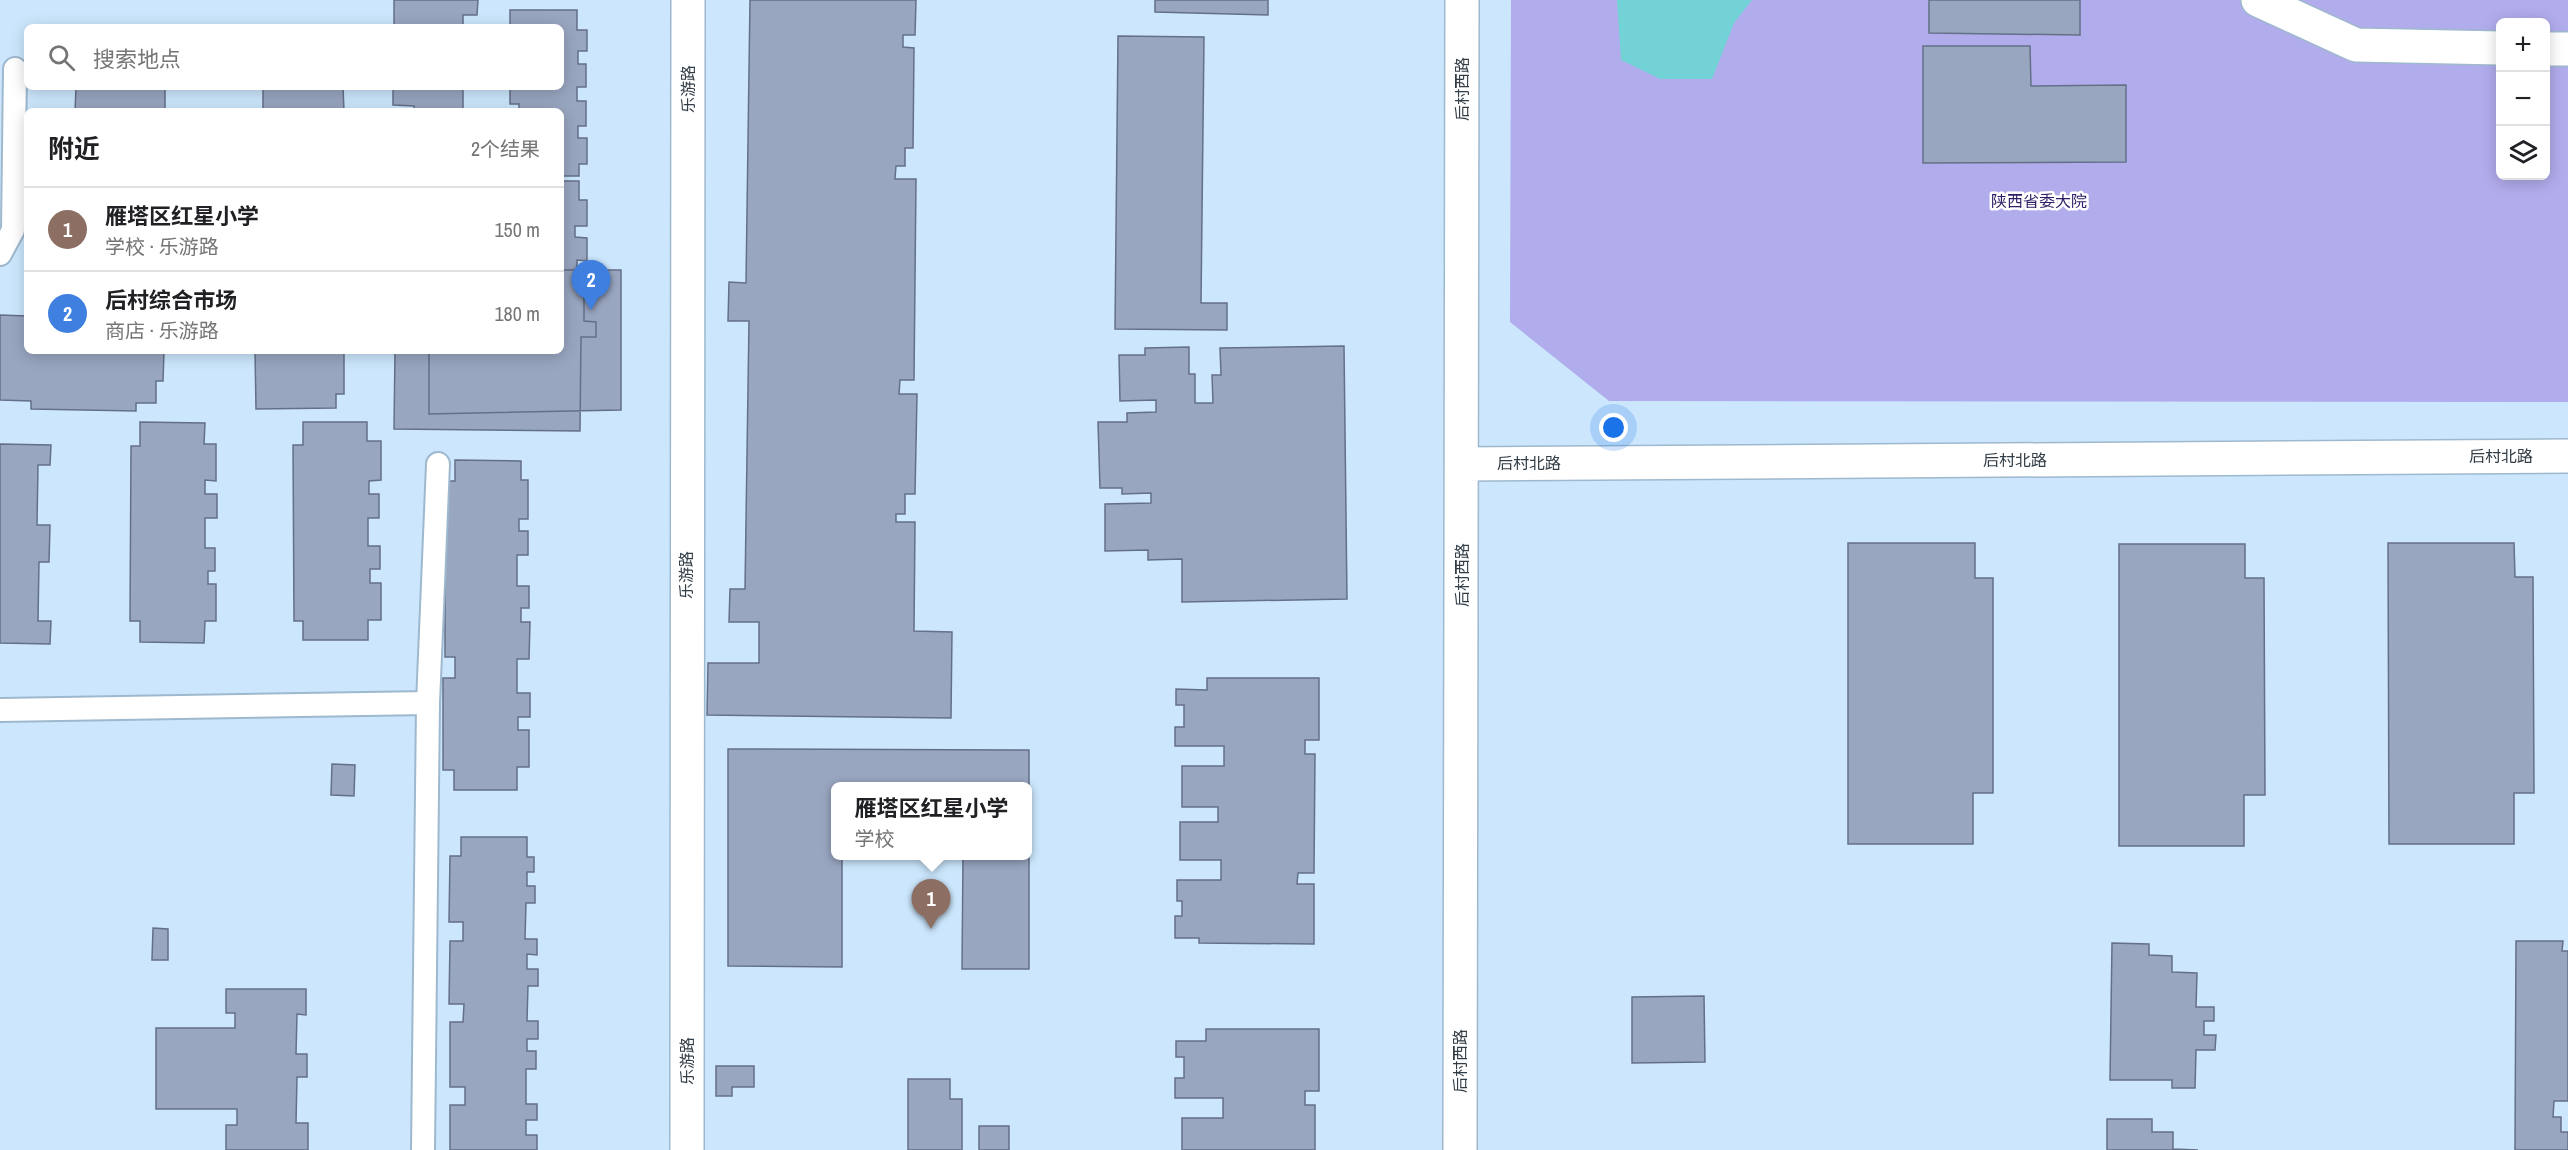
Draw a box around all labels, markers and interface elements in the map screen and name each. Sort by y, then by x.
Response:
map controls [2496,18,2550,180]
button: + [2496,18,2550,72]
search box [24,24,564,90]
icon: search [45,41,78,74]
text: 搜索地点 [93,44,181,74]
street label: 后村西路 [1451,57,1473,121]
street label: 乐游路 [677,65,699,113]
button: − [2496,72,2550,126]
button: layers [2496,126,2550,180]
text: 附近 [48,131,100,166]
text: 2个结果 [471,135,540,162]
park label: 陕西省委大院 [1991,190,2087,212]
text: 雁塔区红星小学 [105,201,259,231]
text: 1 [63,216,72,243]
text: 150 m [494,216,540,243]
text: 学校 · 乐游路 [105,233,219,260]
pin: 2 [572,260,610,310]
text: 后村综合市场 [105,285,237,315]
text: 2 [63,300,72,327]
text: 180 m [494,300,540,327]
text: 商店 · 乐游路 [105,317,219,344]
your location [1599,413,1628,442]
street label: 后村北路 [2469,445,2533,467]
street label: 后村北路 [1983,449,2047,471]
street label: 后村北路 [1497,452,1561,474]
street label: 后村西路 [1451,543,1473,607]
street label: 乐游路 [675,551,697,599]
popup [831,782,1032,860]
text: 雁塔区红星小学 [854,793,1009,823]
text: 学校 [854,825,894,852]
pin: 1 [912,880,950,929]
street label: 后村西路 [1449,1029,1471,1093]
street label: 乐游路 [676,1037,698,1085]

